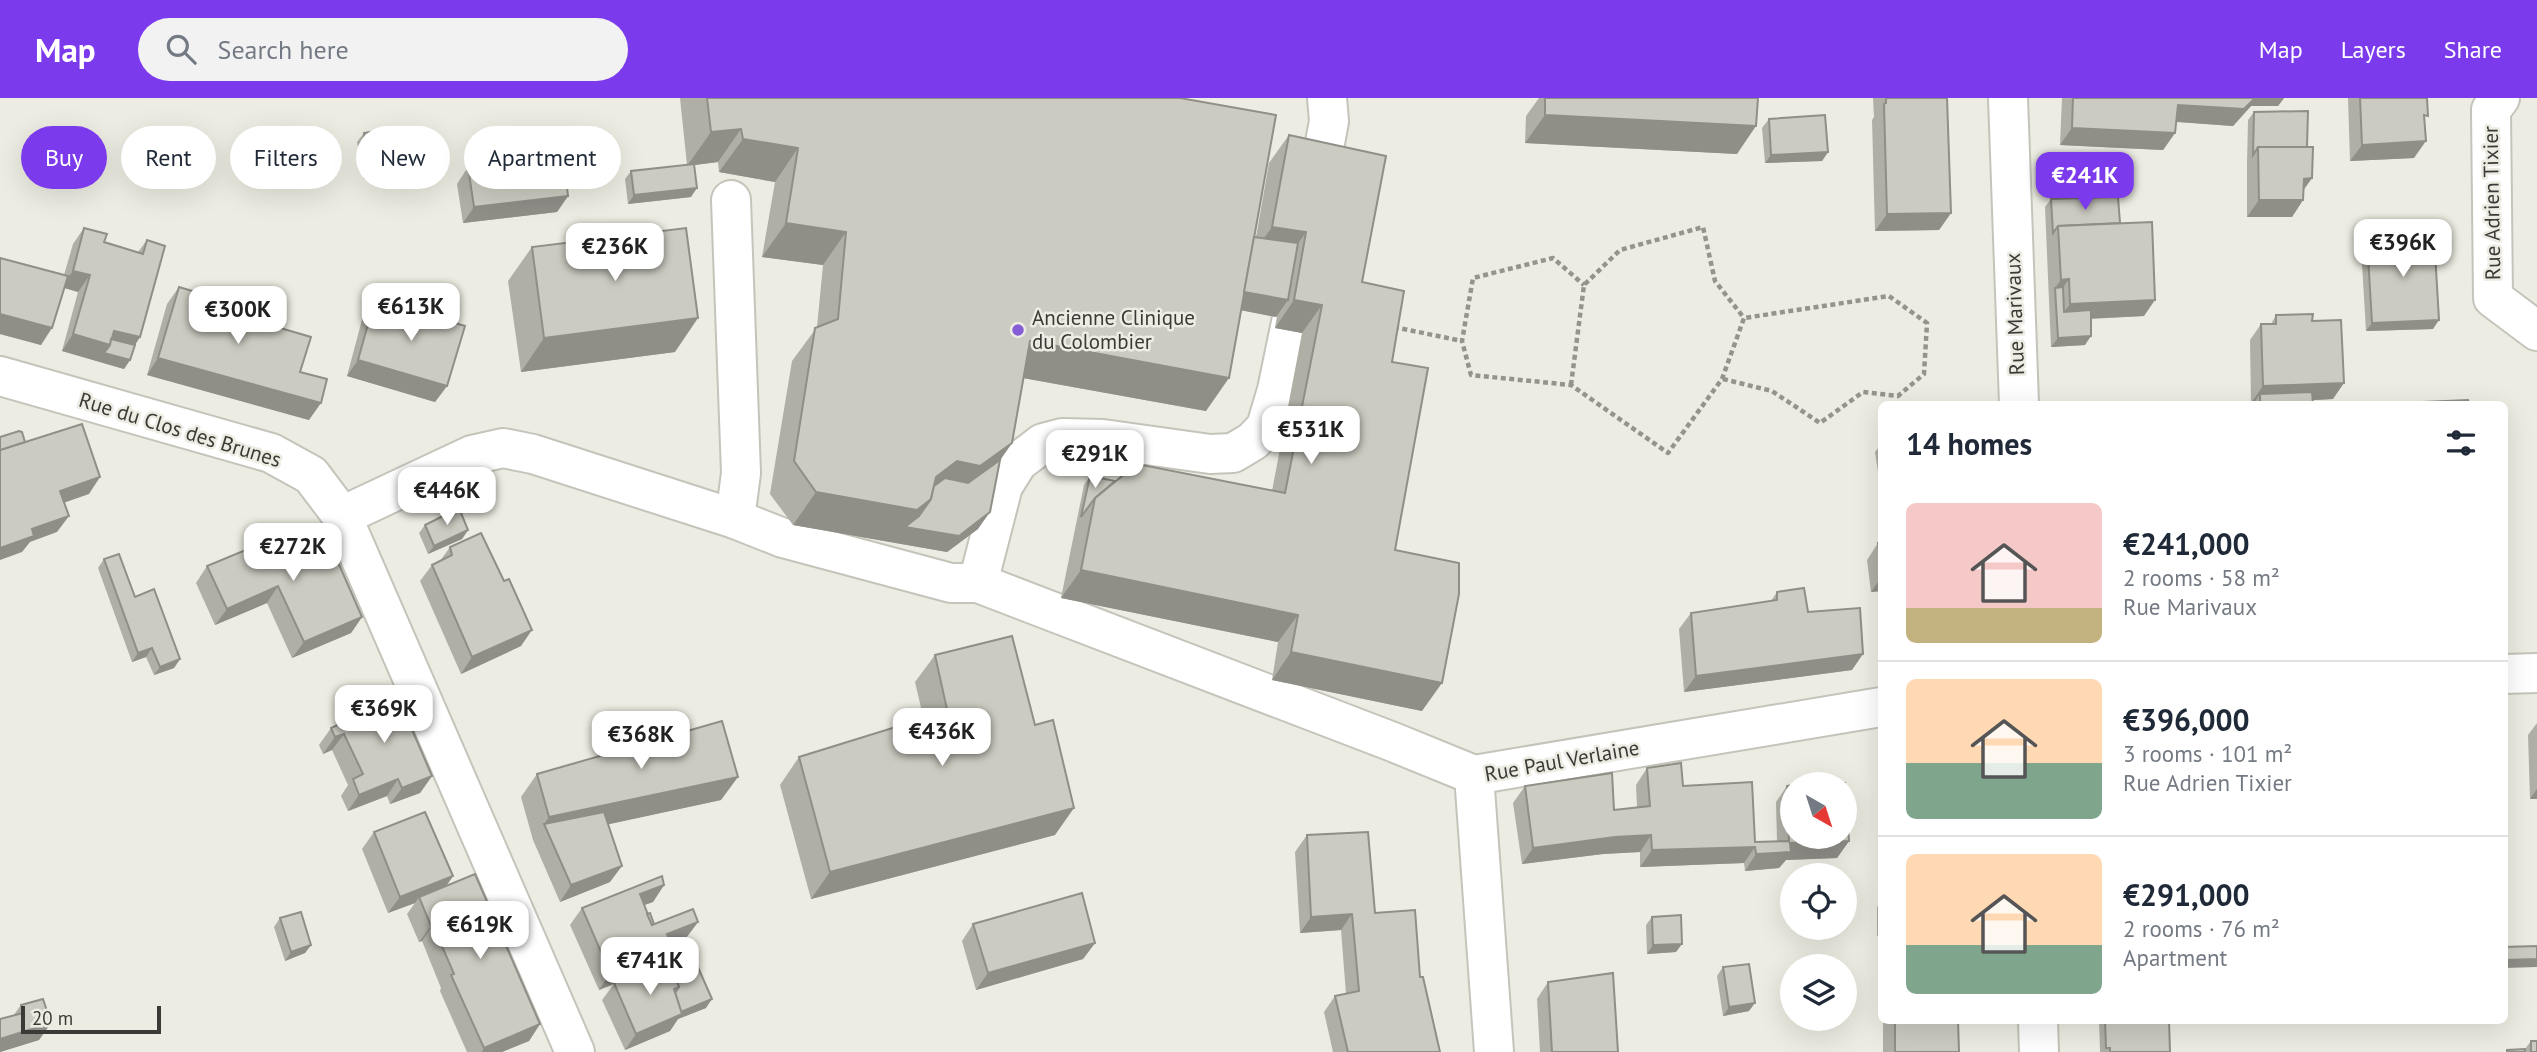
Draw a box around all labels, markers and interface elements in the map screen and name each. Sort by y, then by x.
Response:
search box [138,18,628,81]
text: Map [35,28,96,71]
icon: search [162,30,200,68]
text: Search here [218,33,349,66]
text: Map [2259,34,2303,65]
text: Layers [2341,34,2406,65]
text: Share [2444,34,2502,65]
chip: Buy [21,126,107,189]
chip: Rent [121,126,216,189]
chip: Filters [230,126,342,189]
chip: New [356,126,450,189]
chip: Apartment [464,126,621,189]
street label: Rue Adrien Tixier [2477,126,2506,280]
pin: €241K [2036,152,2134,212]
text: €241K [2052,160,2118,189]
pin: €396K [2354,220,2452,279]
pin: €236K [566,223,664,283]
text: €396K [2370,227,2436,256]
text: €236K [582,231,648,260]
street label: Rue Marivaux [1999,252,2030,376]
pin: €613K [362,284,460,343]
pin: €300K [189,286,287,346]
text: €613K [378,291,444,320]
text: €300K [205,294,271,323]
place label: Ancienne Clinique du Colombier [1032,304,1195,355]
marker: Ancienne Clinique du Colombier [1010,322,1026,338]
street label: Rue du Clos des Brunes [76,386,285,473]
pin: €531K [1262,406,1360,466]
text: €531K [1278,414,1344,443]
text: 14 homes [1906,424,2032,463]
icon: filters [2442,424,2480,462]
pin: €291K [1046,430,1144,490]
text: €291K [1062,438,1128,467]
pin: €446K [398,468,496,527]
text: €446K [414,475,480,504]
pin: €272K [244,524,342,583]
text: €241,000 [2123,524,2250,563]
text: €272K [260,531,326,560]
icon: home [1962,531,2046,615]
text: 2 rooms · 58 m² [2123,563,2280,592]
text: Rue Marivaux [2123,592,2257,621]
pin: €369K [335,686,433,745]
text: €369K [351,693,417,722]
text: €396,000 [2123,700,2250,739]
icon: home [1962,707,2046,791]
pin: €436K [893,708,991,768]
pin: €368K [592,712,690,771]
text: €436K [909,716,975,745]
text: €368K [608,719,674,748]
street label: Rue Paul Verlaine [1482,734,1641,787]
text: 3 rooms · 101 m² [2123,739,2292,768]
text: Rue Adrien Tixier [2123,768,2292,797]
north arrow [1780,772,1857,849]
map controls [1780,772,1857,1031]
button: locate [1780,863,1857,940]
text: €291,000 [2123,875,2250,914]
icon: home [1962,882,2046,966]
pin: €619K [431,902,529,961]
text: €619K [447,909,513,938]
text: 2 rooms · 76 m² [2123,914,2280,943]
pin: €741K [601,937,699,997]
text: Apartment [2123,943,2227,972]
text: €741K [617,945,683,974]
button: layers [1780,954,1857,1031]
scale bar [21,1003,161,1035]
text: 20 m [32,1006,73,1030]

